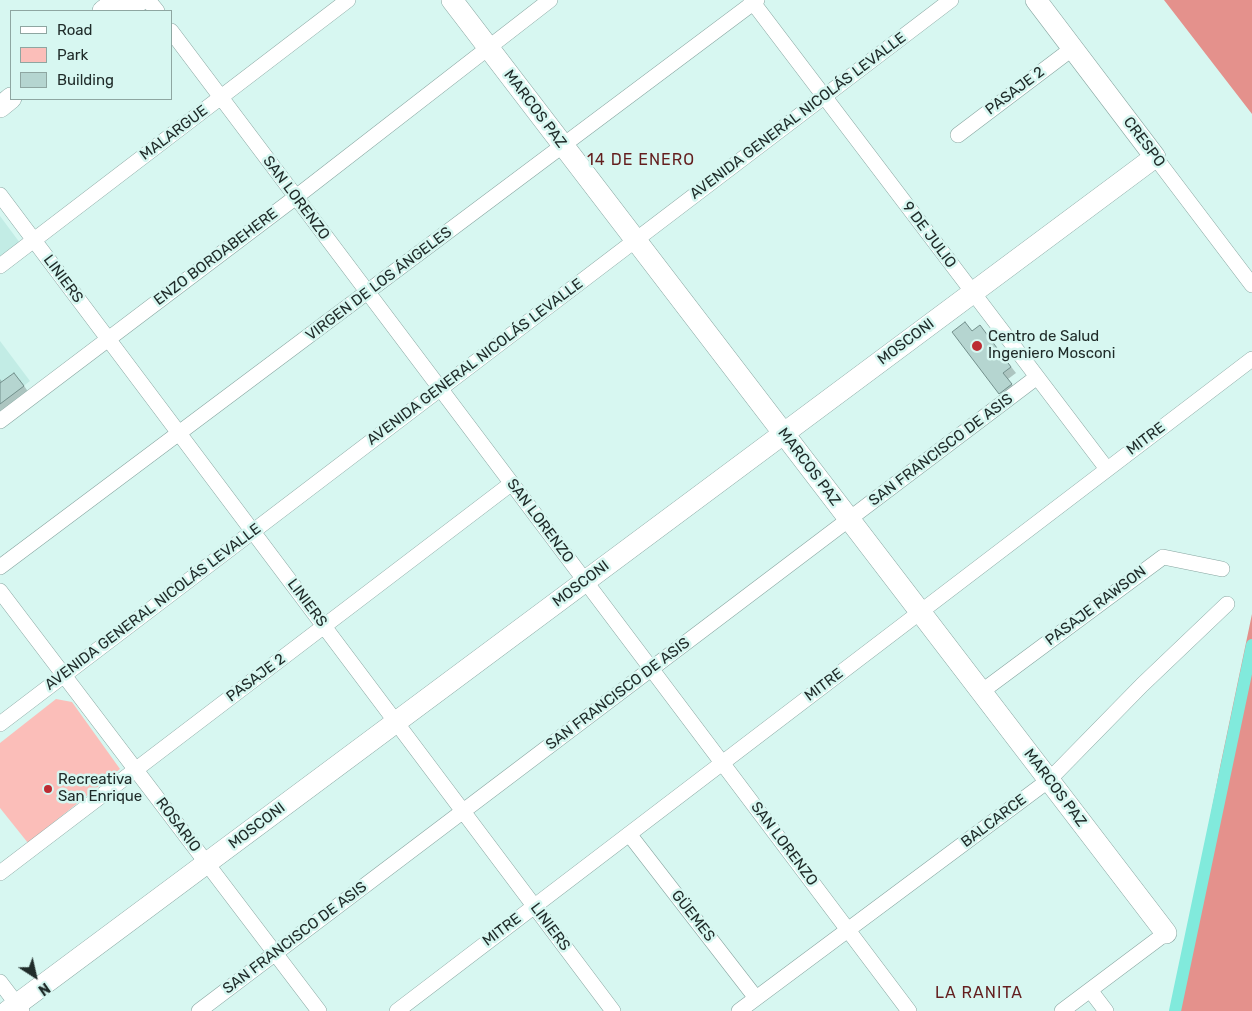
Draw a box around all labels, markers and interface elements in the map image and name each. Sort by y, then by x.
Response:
legend [10,10,172,100]
text: Road [57,21,93,39]
street label: AVENIDA GENERAL NICOLÁS LEVALLE [686,29,910,203]
text: Park [57,46,88,64]
street label: PASAJE 2 [982,63,1048,119]
street label: MARCOS PAZ [500,66,570,152]
text: Building [57,71,114,89]
street label: MALARGUE [137,102,211,164]
street label: CRESPO [1119,113,1169,171]
district label: 14 DE ENERO [586,150,696,170]
street label: SAN LORENZO [259,153,333,243]
street label: 9 DE JULIO [898,198,960,272]
street label: ENZO BORDABEHERE [151,205,281,309]
street label: VIRGEN DE LOS ÁNGELES [302,223,456,345]
street label: LINIERS [39,251,87,307]
street label: AVENIDA GENERAL NICOLÁS LEVALLE [363,275,587,449]
street label: MOSCONI [874,315,938,369]
place label: Centro de Salud Ingeniero Mosconi [988,328,1115,363]
marker: Centro de Salud Ingeniero Mosconi [970,339,984,353]
street label: SAN FRANCISCO DE ASIS [866,390,1016,510]
street label: MITRE [1123,419,1169,459]
street label: MARCOS PAZ [774,424,844,510]
street label: SAN LORENZO [503,476,577,566]
street label: AVENIDA GENERAL NICOLÁS LEVALLE [41,520,265,694]
street label: MOSCONI [549,557,613,611]
street label: PASAJE RAWSON [1042,562,1150,650]
street label: LINIERS [283,575,331,631]
street label: SAN FRANCISCO DE ASIS [543,634,693,754]
street label: PASAJE 2 [223,650,289,706]
street label: MITRE [801,665,847,705]
street label: MARCOS PAZ [1020,745,1090,831]
place label: Recreativa San Enrique [58,771,142,806]
marker: Recreativa San Enrique [42,783,54,795]
street label: BALCARCE [958,791,1030,851]
street label: ROSARIO [152,794,204,856]
street label: MOSCONI [225,799,289,853]
street label: SAN LORENZO [747,799,821,889]
street label: SAN FRANCISCO DE ASIS [220,878,370,998]
street label: GÜEMES [667,887,719,945]
street label: LINIERS [526,899,574,955]
street label: MITRE [479,910,525,950]
north arrow [10,951,60,1001]
text: N [35,979,53,999]
district label: LA RANITA [934,983,1024,1003]

